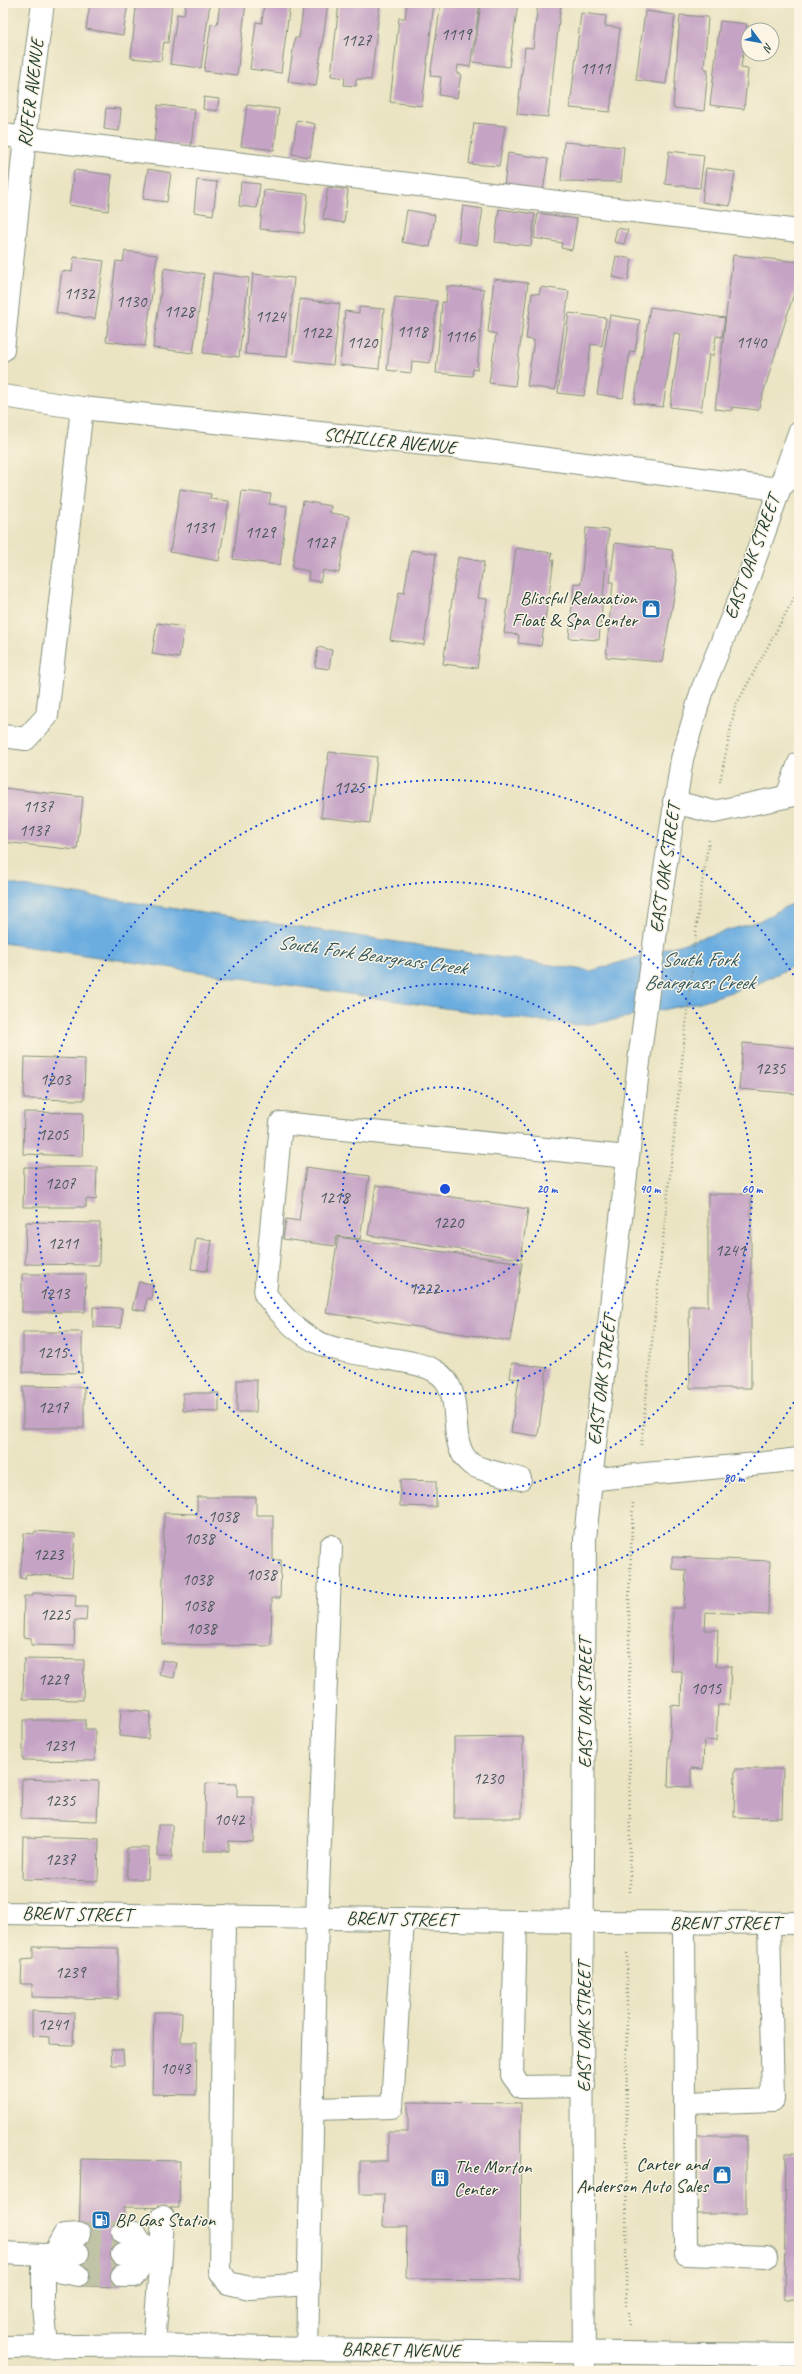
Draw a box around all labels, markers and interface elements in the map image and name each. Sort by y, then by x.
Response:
north arrow [740,22,780,62]
house number: 1119 [441,24,473,45]
house number: 1127 [341,30,373,51]
street label: RUFER AVENUE [12,35,50,149]
text: N [760,41,776,56]
house number: 1111 [580,58,612,79]
house number: 1132 [64,283,96,304]
house number: 1130 [116,291,148,312]
house number: 1128 [164,301,197,322]
house number: 1124 [255,306,288,327]
house number: 1118 [397,321,430,342]
house number: 1122 [301,322,333,343]
house number: 1116 [445,326,477,347]
house number: 1120 [347,332,379,353]
house number: 1140 [736,332,768,353]
street label: SCHILLER AVENUE [322,422,460,460]
street label: EAST OAK STREET [718,488,787,622]
house number: 1131 [184,517,216,538]
house number: 1129 [245,522,277,543]
house number: 1127 [305,532,337,553]
place label: Blissful Relaxation Float & Spa Center [512,586,639,632]
shop icon: Blissful Relaxation Float & Spa Center [640,598,662,620]
house number: 1125 [334,777,366,798]
house number: 1137 [23,796,55,817]
street label: EAST OAK STREET [644,798,687,934]
house number: 1137 [19,820,51,841]
water label: South Fork Beargrass Creek [276,929,471,981]
water label: South Fork Beargrass Creek [644,947,758,995]
house number: 1235 [755,1058,787,1079]
house number: 1203 [40,1069,72,1090]
house number: 1205 [38,1124,70,1145]
house number: 1207 [45,1173,77,1194]
text: 20 m [537,1181,558,1197]
text: 40 m [640,1181,661,1197]
text: 60 m [742,1181,764,1197]
centre of rings [438,1182,452,1196]
house number: 1218 [319,1187,352,1208]
house number: 1220 [433,1212,465,1233]
house number: 1211 [48,1233,80,1254]
house number: 1241 [715,1240,747,1261]
house number: 1222 [409,1278,441,1299]
house number: 1213 [39,1283,71,1304]
street label: EAST OAK STREET [582,1310,622,1446]
house number: 1215 [37,1342,69,1363]
house number: 1217 [38,1397,70,1418]
text: 80 m [724,1470,745,1486]
house number: 1038 [208,1506,241,1527]
house number: 1038 [184,1528,217,1549]
house number: 1223 [33,1544,65,1565]
house number: 1038 [246,1564,279,1585]
house number: 1038 [182,1569,215,1590]
house number: 1038 [183,1595,216,1616]
house number: 1225 [40,1604,72,1625]
house number: 1038 [186,1618,219,1639]
street label: EAST OAK STREET [573,1634,597,1768]
house number: 1229 [38,1669,70,1690]
house number: 1015 [691,1678,723,1699]
house number: 1231 [44,1735,76,1756]
house number: 1230 [473,1768,505,1789]
house number: 1235 [45,1790,77,1811]
house number: 1042 [214,1809,246,1830]
house number: 1237 [45,1849,77,1870]
street label: BRENT STREET [22,1901,137,1927]
street label: BRENT STREET [346,1906,461,1932]
street label: BRENT STREET [670,1911,785,1935]
street label: EAST OAK STREET [572,1958,596,2092]
house number: 1239 [55,1962,87,1983]
house number: 1241 [38,2014,70,2035]
house number: 1043 [160,2058,192,2079]
place label: Carter and Anderson Auto Sales [576,2152,712,2198]
place label: The Morton Center [454,2155,532,2201]
shop icon: Carter and Anderson Auto Sales [711,2164,733,2186]
building icon: The Morton Center [429,2167,451,2189]
place label: BP Gas Station [115,2208,216,2232]
fuel station icon: BP Gas Station [90,2209,112,2231]
street label: BARRET AVENUE [341,2337,463,2363]

